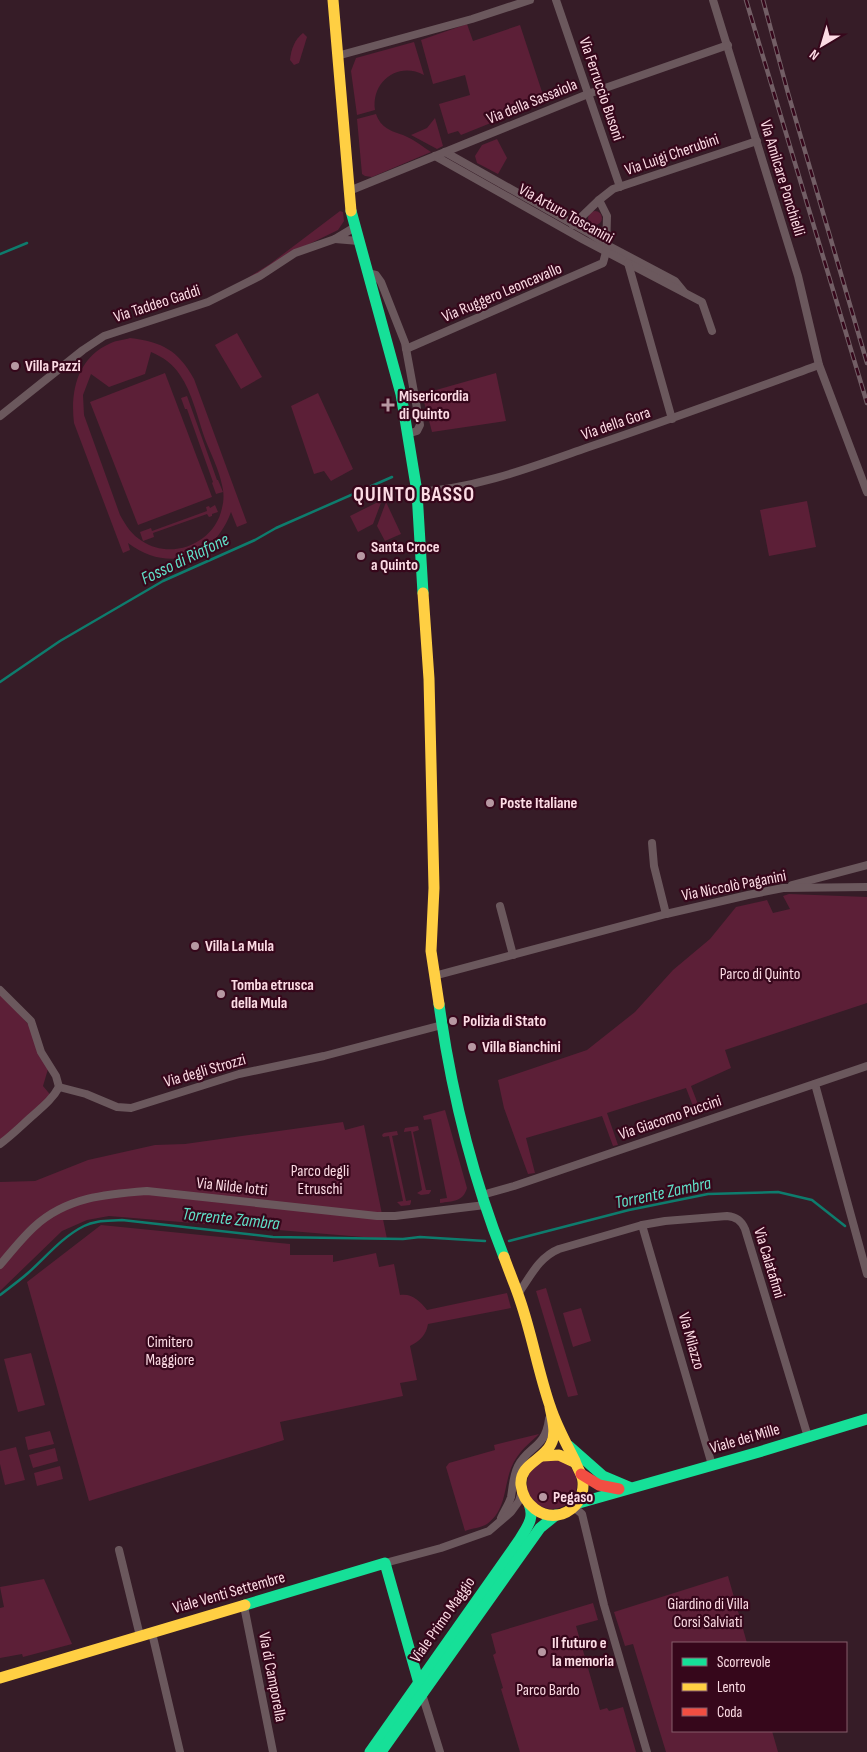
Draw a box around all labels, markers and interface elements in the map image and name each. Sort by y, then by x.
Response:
north arrow [797,20,847,70]
street label: Via Ferruccio Busoni [574,35,628,143]
text: N [806,46,822,64]
street label: Via della Sassaiola [484,75,580,129]
street label: Via Amilcare Ponchielli [755,118,809,238]
street label: Via Luigi Cherubini [623,130,722,180]
street label: Via Arturo Toscanini [515,180,617,248]
street label: Via Ruggero Leoncavallo [439,259,565,327]
street label: Via Taddeo Gaddi [111,281,203,327]
place label: Villa Pazzi [25,357,81,376]
marker: Villa Pazzi [9,360,21,372]
place label: Misericordia di Quinto [399,387,469,424]
marker: Misericordia di Quinto [381,398,395,412]
street label: Via della Gora [579,403,653,445]
district label: QUINTO BASSO [353,482,475,507]
water label: Fosso di Riafone [138,529,232,589]
place label: Santa Croce a Quinto [371,538,440,575]
marker: Santa Croce a Quinto [355,550,367,562]
place label: Poste Italiane [500,794,578,813]
marker: Poste Italiane [484,797,496,809]
street label: Via Niccolò Paganini [680,867,788,905]
place label: Villa La Mula [205,937,274,956]
marker: Villa La Mula [189,940,201,952]
park label: Parco di Quinto [720,965,800,984]
place label: Tomba etrusca della Mula [231,976,314,1013]
marker: Tomba etrusca della Mula [215,988,227,1000]
place label: Polizia di Stato [463,1012,546,1031]
marker: Polizia di Stato [447,1015,459,1027]
place label: Villa Bianchini [482,1038,561,1057]
marker: Villa Bianchini [466,1041,478,1053]
street label: Via degli Strozzi [162,1050,248,1092]
street label: Via Giacomo Puccini [616,1092,724,1144]
park label: Parco degli Etruschi [291,1162,349,1199]
water label: Torrente Zambra [613,1172,714,1213]
street label: Via Nilde Iotti [196,1174,268,1200]
water label: Torrente Zambra [181,1203,281,1235]
street label: Via Calatafimi [749,1225,789,1301]
street label: Via Milazzo [674,1310,708,1372]
park label: Cimitero Maggiore [146,1333,194,1370]
street label: Viale dei Mille [708,1420,782,1458]
place label: Pegaso [553,1488,593,1507]
marker: Pegaso [537,1491,549,1503]
street label: Viale Venti Settembre [171,1568,287,1618]
street label: Viale Primo Maggio [407,1574,479,1666]
park label: Giardino di Villa Corsi Salviati [667,1595,749,1632]
street label: Via di Camporella [254,1630,290,1724]
place label: Il futuro e la memoria [552,1634,614,1671]
legend [672,1642,847,1732]
marker: Il futuro e la memoria [536,1646,548,1658]
text: Scorrevole [717,1653,771,1672]
text: Lento [717,1678,746,1697]
park label: Parco Bardo [516,1681,580,1700]
text: Coda [717,1703,743,1722]

